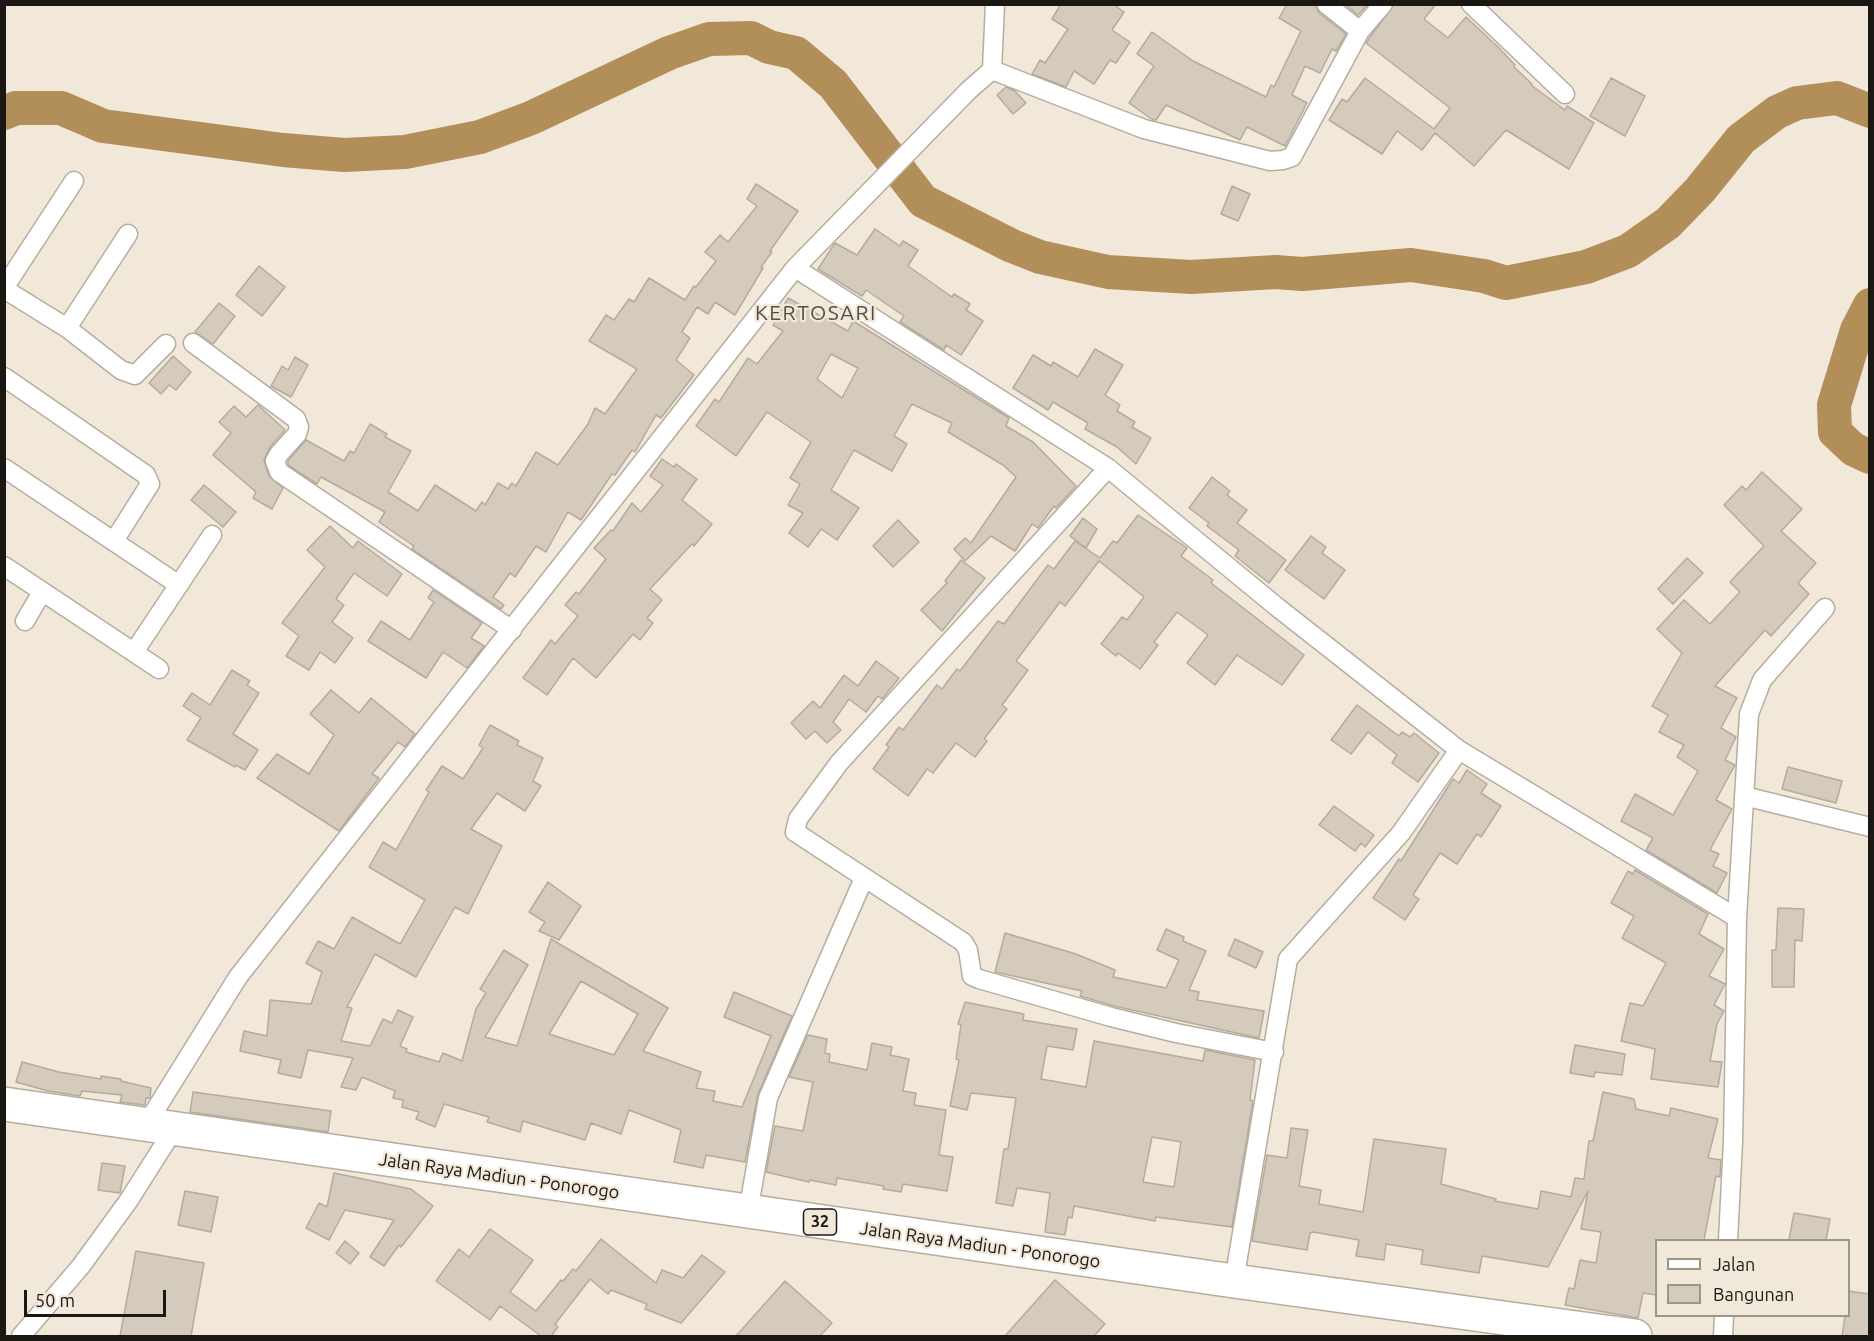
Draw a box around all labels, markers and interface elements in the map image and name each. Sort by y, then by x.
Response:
district label: KERTOSARI [755,300,877,326]
street label: Jalan Raya Madiun - Ponorogo [377,1148,621,1204]
road number: 32 [804,1209,836,1235]
street label: Jalan Raya Madiun - Ponorogo [858,1217,1102,1273]
legend [1655,1239,1850,1317]
text: Jalan [1713,1254,1755,1274]
scale bar [27,1278,170,1316]
text: Bangunan [1713,1284,1794,1304]
text: 50 m [35,1290,75,1310]

